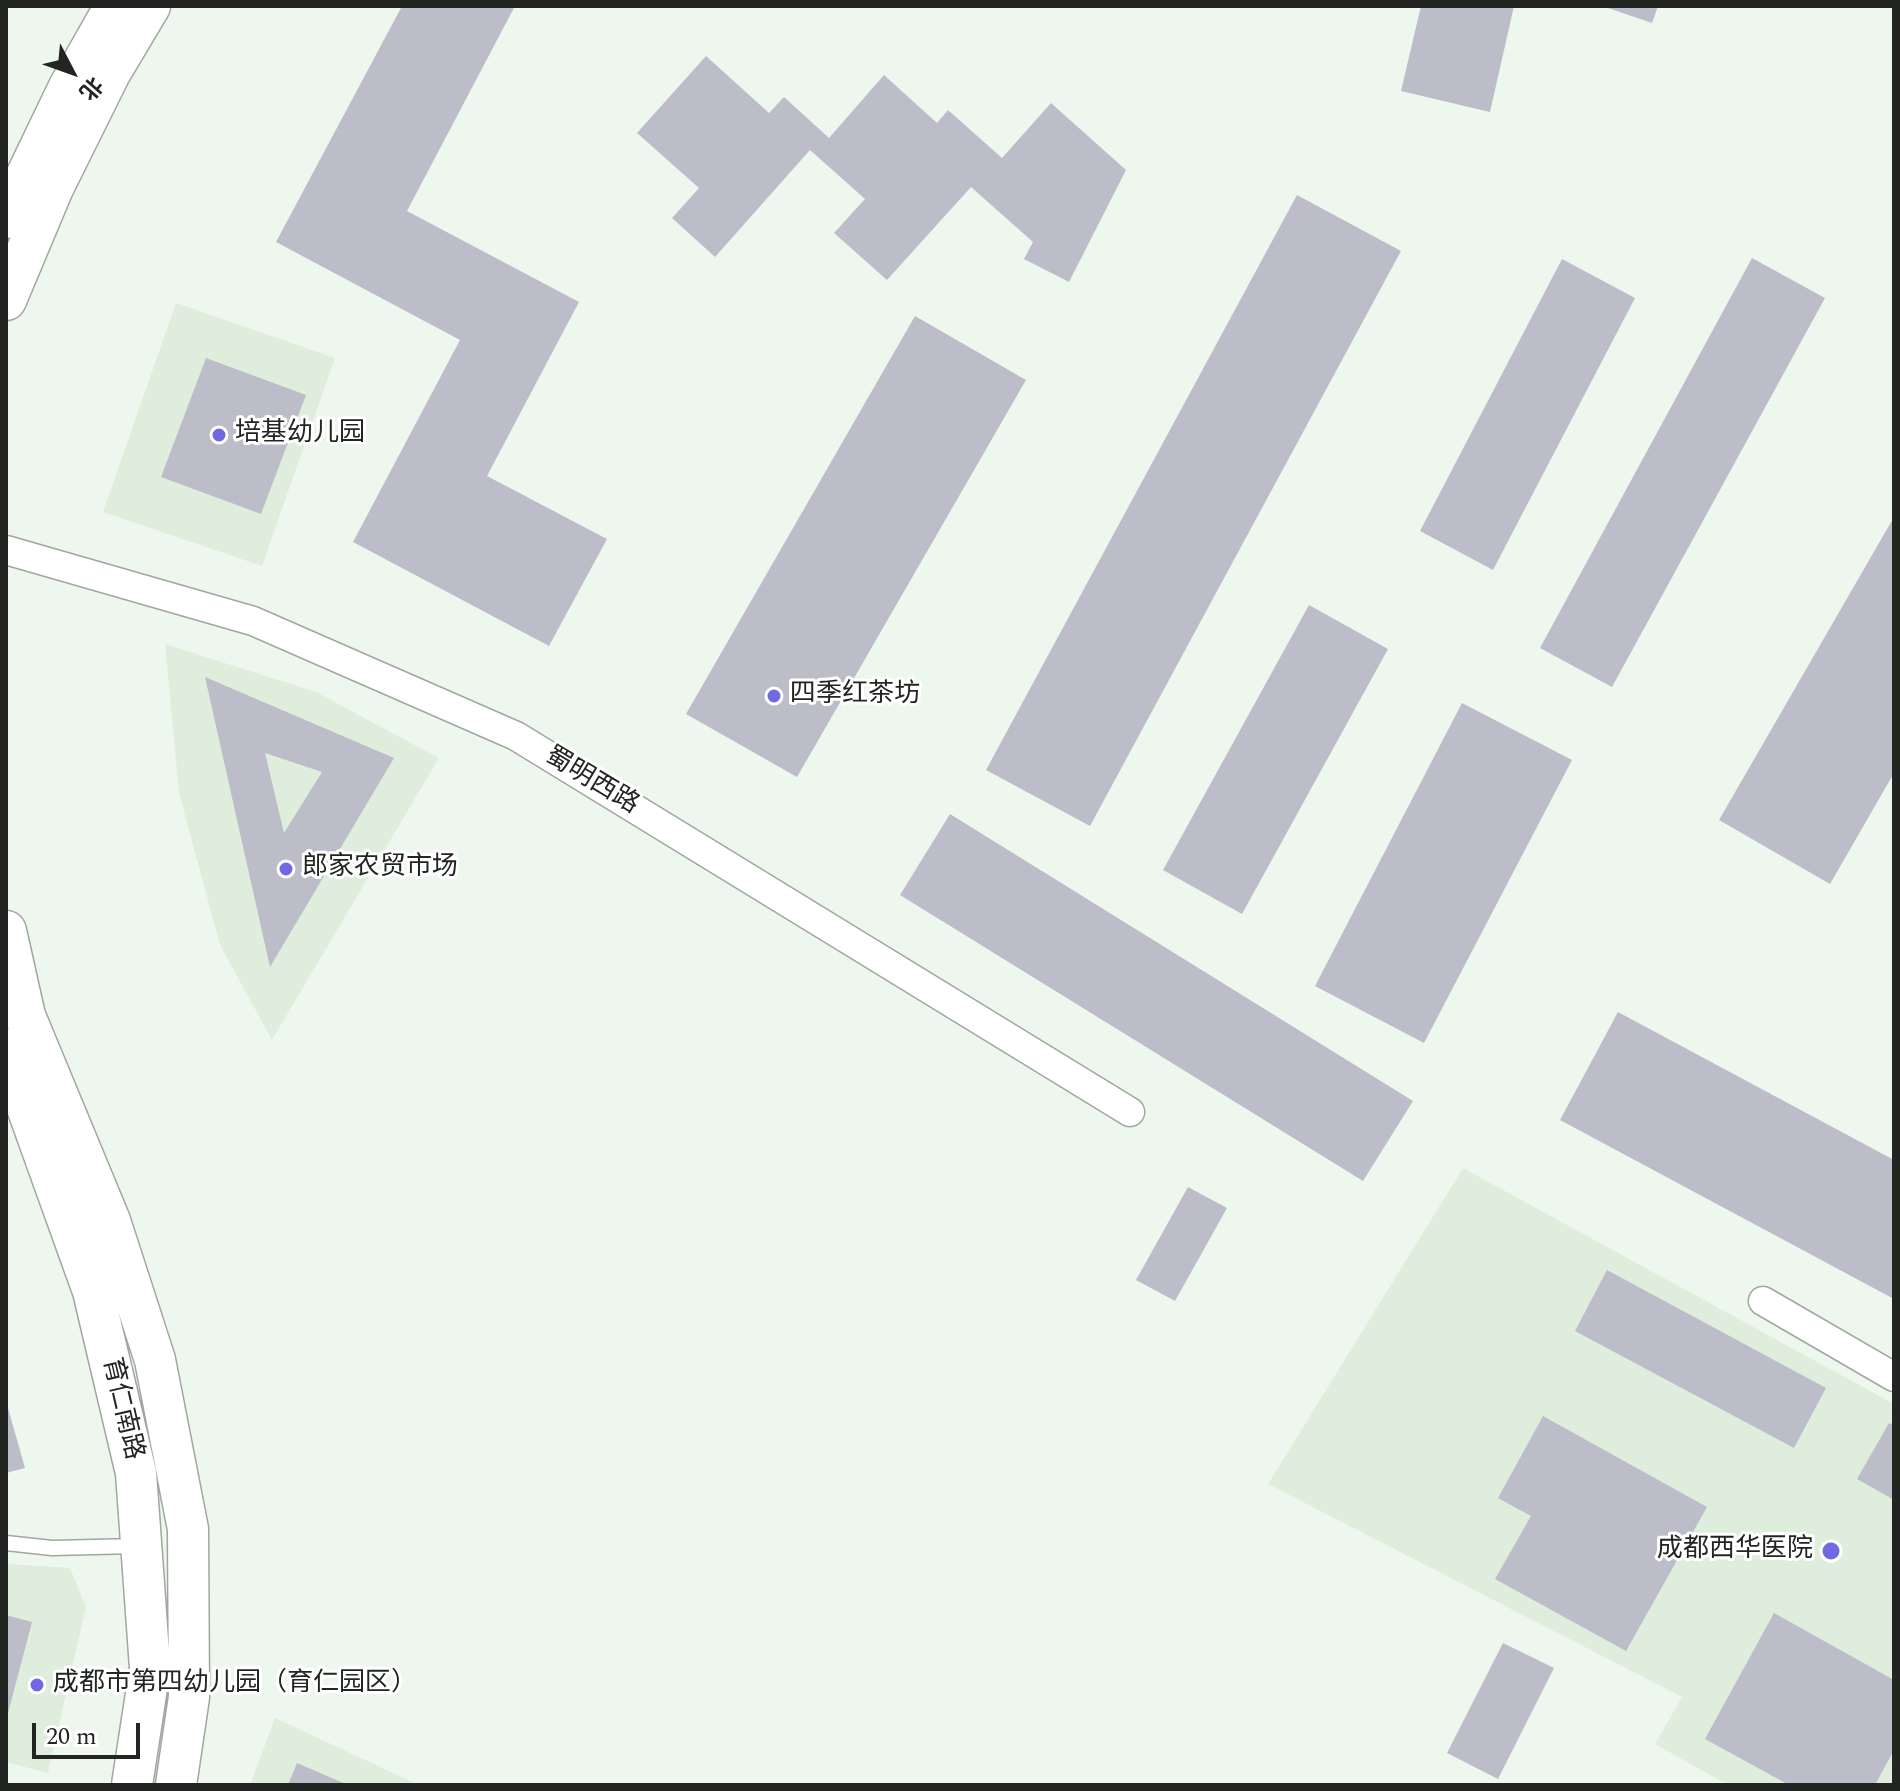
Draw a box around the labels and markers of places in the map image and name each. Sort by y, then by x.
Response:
place label: 培基幼儿园 [235,419,365,451]
marker: 培基幼儿园 [210,426,228,444]
place label: 四季红茶坊 [790,680,920,712]
marker: 四季红茶坊 [765,687,783,705]
place label: 郎家农贸市场 [302,853,458,885]
marker: 郎家农贸市场 [277,860,295,878]
place label: 成都西华医院 [1657,1535,1813,1567]
marker: 成都西华医院 [1820,1540,1842,1562]
place label: 成都市第四幼儿园（育仁园区） [53,1669,417,1701]
marker: 成都市第四幼儿园（育仁园区） [28,1676,46,1694]

